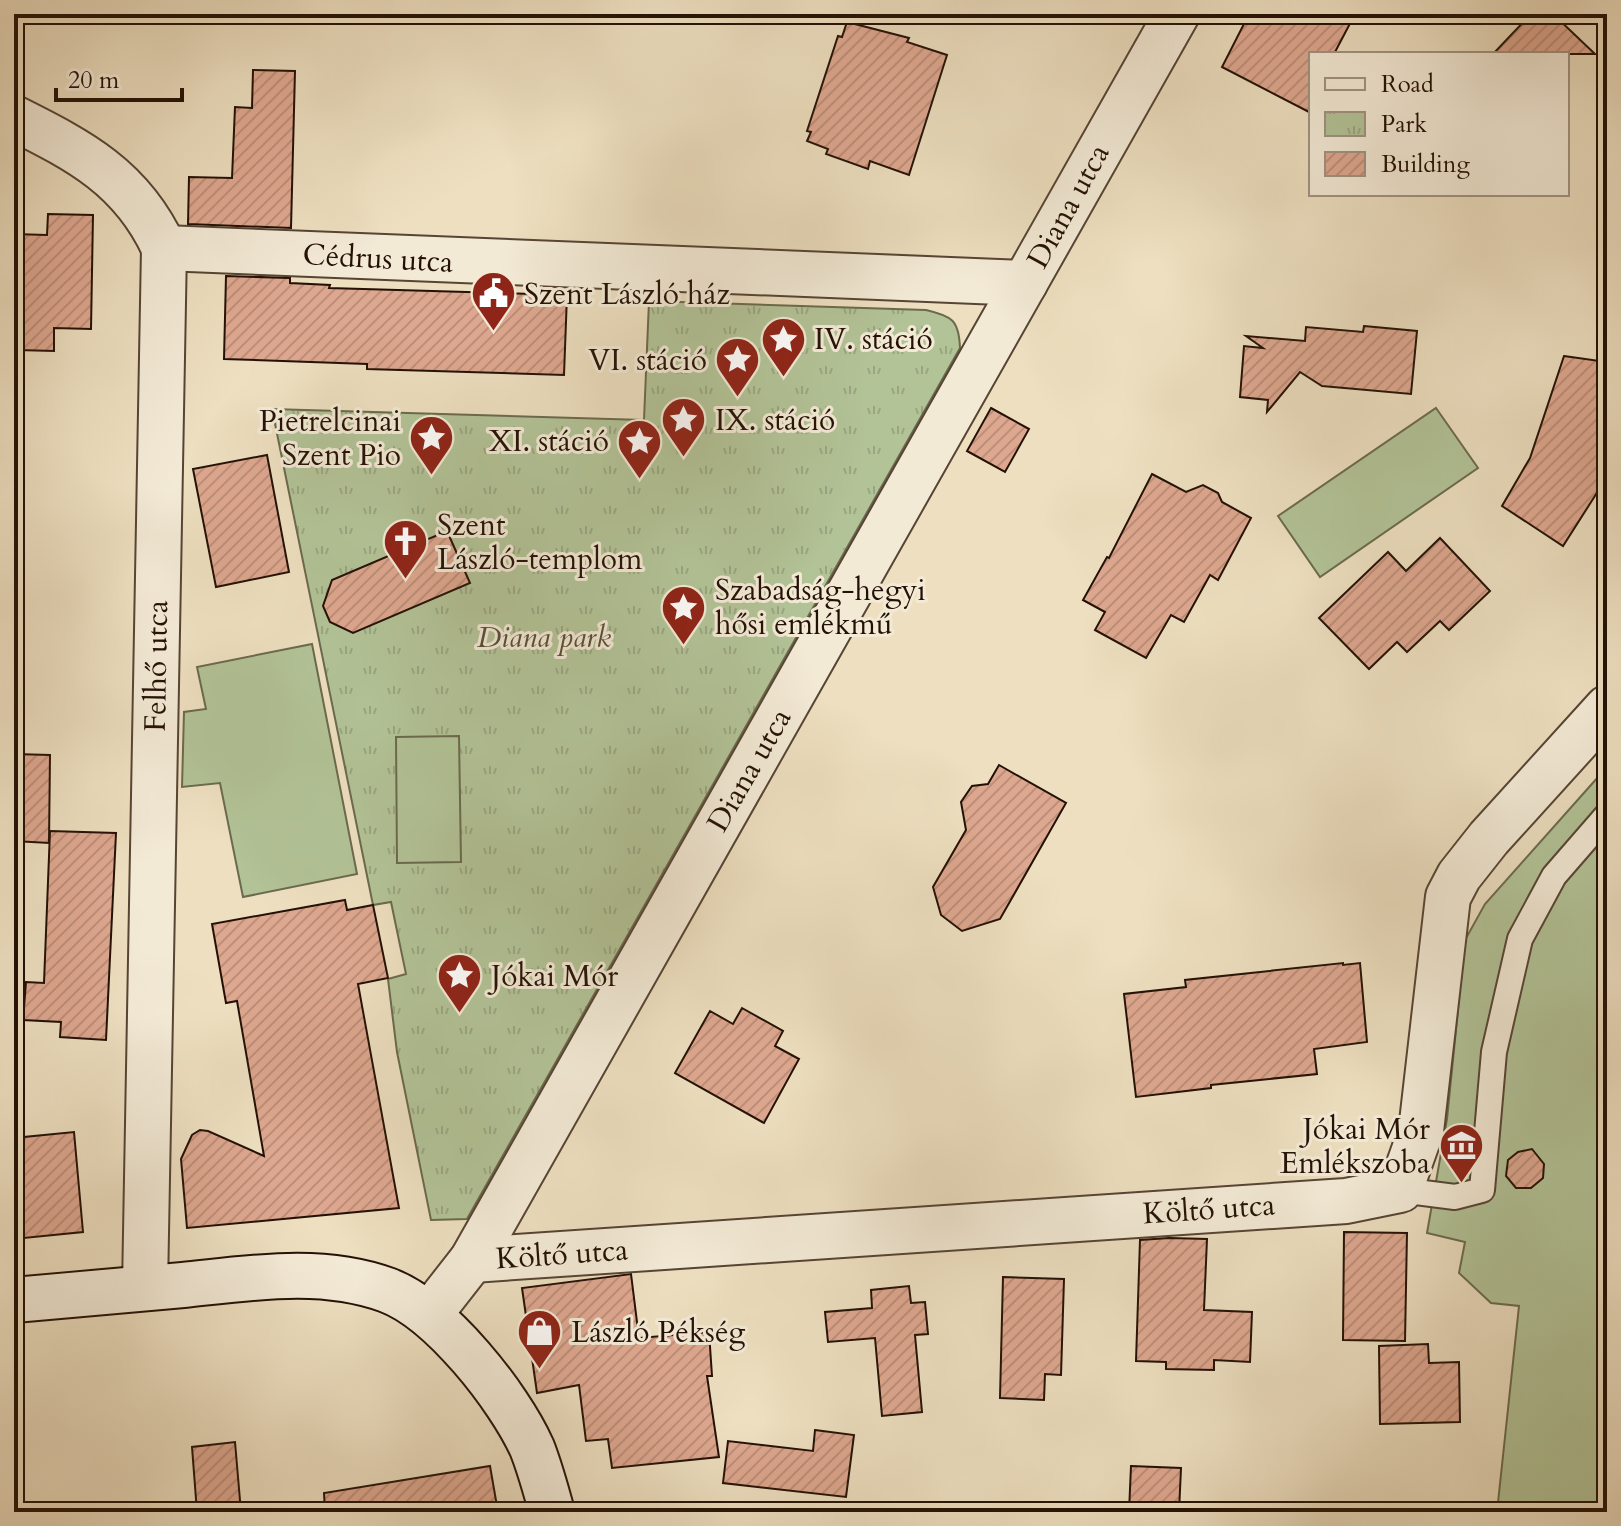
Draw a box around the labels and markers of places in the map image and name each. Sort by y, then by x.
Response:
public building icon: Szent László ház [469,270,517,333]
place label: Szent László ház [524,274,731,315]
place icon: IV. stáció [759,315,807,378]
place label: IV. stáció [814,319,933,360]
place icon: VI. stáció [714,336,762,399]
place label: VI. stáció [588,340,707,381]
place icon: IX. stáció [660,396,708,459]
place label: IX. stáció [715,400,835,441]
place label: Pietrelcinai Szent Pio [259,401,401,476]
place icon: Pietrelcinai Szent Pio [408,414,456,477]
place icon: XI. stáció [616,417,664,480]
place label: XI. stáció [489,421,609,462]
place label: Szent László-templom [437,505,643,580]
church icon: Szent László-templom [382,518,430,581]
place label: Szabadság-hegyi hősi emlékmű [715,570,926,645]
place icon: Szabadság-hegyi hősi emlékmű [660,583,708,646]
place icon: Jókai Mór [436,952,484,1015]
place label: Jókai Mór [487,956,618,997]
place label: Jókai Mór Emlékszoba [1280,1109,1430,1184]
museum icon: Jókai Mór Emlékszoba [1437,1122,1485,1185]
shop icon: László Pékség [516,1308,564,1371]
place label: László Pékség [571,1312,746,1353]

